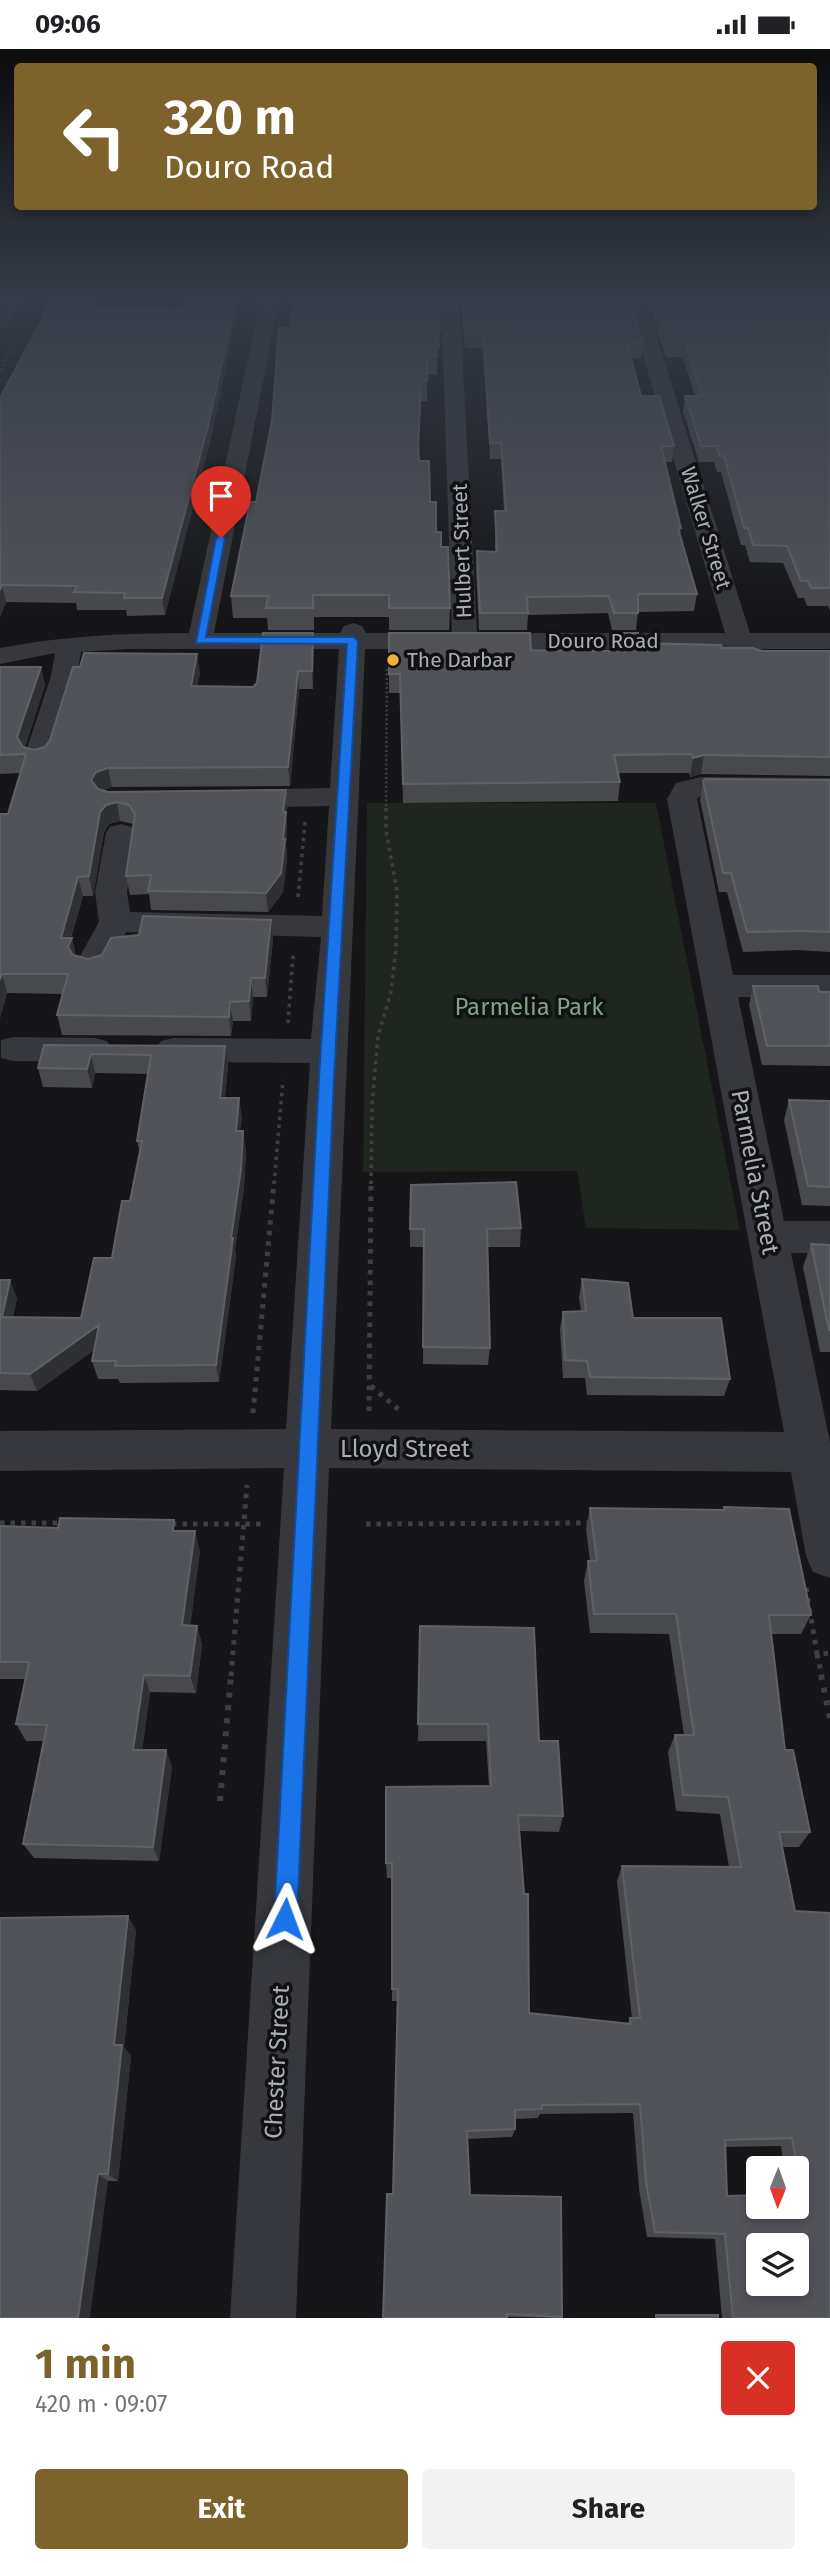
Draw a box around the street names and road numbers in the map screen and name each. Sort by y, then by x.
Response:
street label: Walker Street [675,464,737,593]
street label: Hulbert Street [447,483,477,619]
street label: Douro Road [547,628,659,654]
street label: Parmelia Street [725,1087,785,1257]
street label: Lloyd Street [340,1435,470,1463]
street label: Chester Street [259,1984,295,2139]

